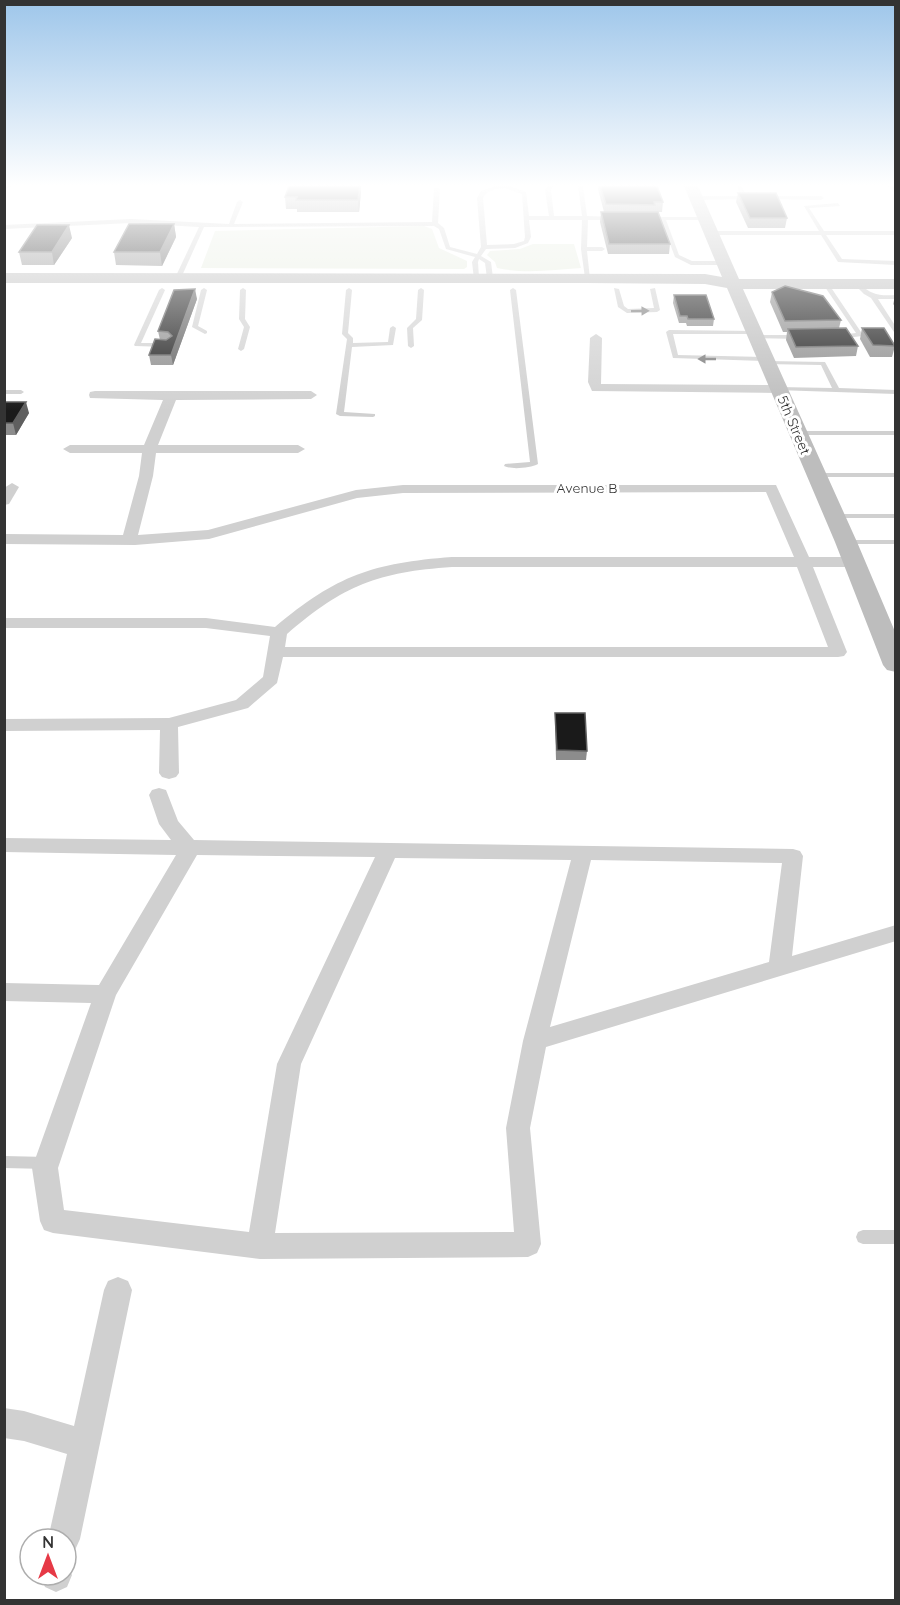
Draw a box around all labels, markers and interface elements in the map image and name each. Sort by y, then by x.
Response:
one-way arrow [631,306,650,316]
one-way arrow [697,354,716,364]
street label: 5th Street [774,393,815,457]
street label: Avenue B [557,479,617,497]
north arrow [18,1527,78,1587]
text: N [42,1532,54,1552]

